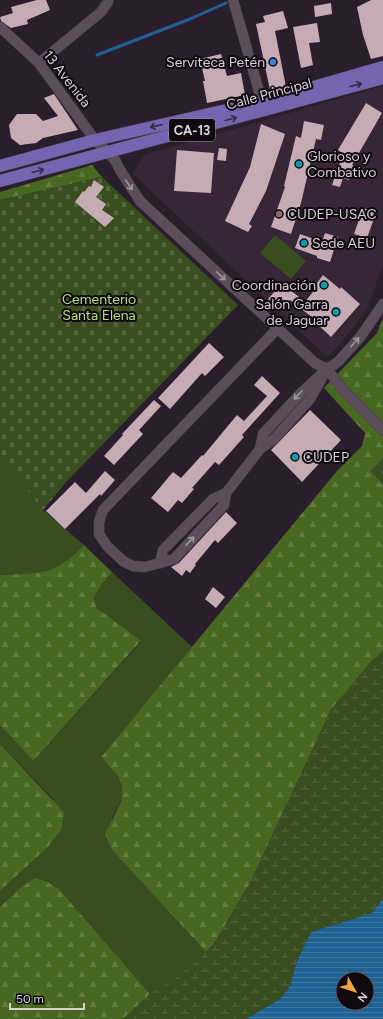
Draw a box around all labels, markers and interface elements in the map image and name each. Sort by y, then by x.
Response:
street label: 13 Avenida [40,47,94,111]
place label: Serviteca Petén [166,54,265,71]
marker: Serviteca Petén [268,57,278,67]
street label: Calle Principal [224,74,314,114]
one-way arrow [350,81,363,89]
one-way arrow [224,115,237,123]
road number: CA-13 [169,119,215,141]
one-way arrow [149,123,162,131]
place label: Glorioso y Combativo [307,148,376,181]
marker: Glorioso y Combativo [294,159,304,169]
one-way arrow [31,167,44,174]
one-way arrow [125,179,133,190]
place label: CUDEP-USAC [287,206,377,223]
marker: CUDEP-USAC [274,209,284,219]
place label: Sede AEU [312,235,375,252]
marker: Sede AEU [299,238,309,248]
one-way arrow [216,271,226,281]
place label: Coordinación [232,277,316,294]
marker: Coordinación [319,280,329,290]
park label: Cementerio Santa Elena [62,291,136,324]
place label: Salón Garra de Jaguar [255,296,328,329]
marker: Salón Garra de Jaguar [331,307,341,317]
one-way arrow [350,337,360,347]
one-way arrow [294,390,303,400]
place label: CUDEP [303,449,349,466]
marker: CUDEP [290,452,300,462]
one-way arrow [186,536,195,546]
north arrow [335,971,375,1011]
scale bar [10,985,84,1011]
text: N [355,990,370,1004]
text: 50 m [16,992,44,1006]

